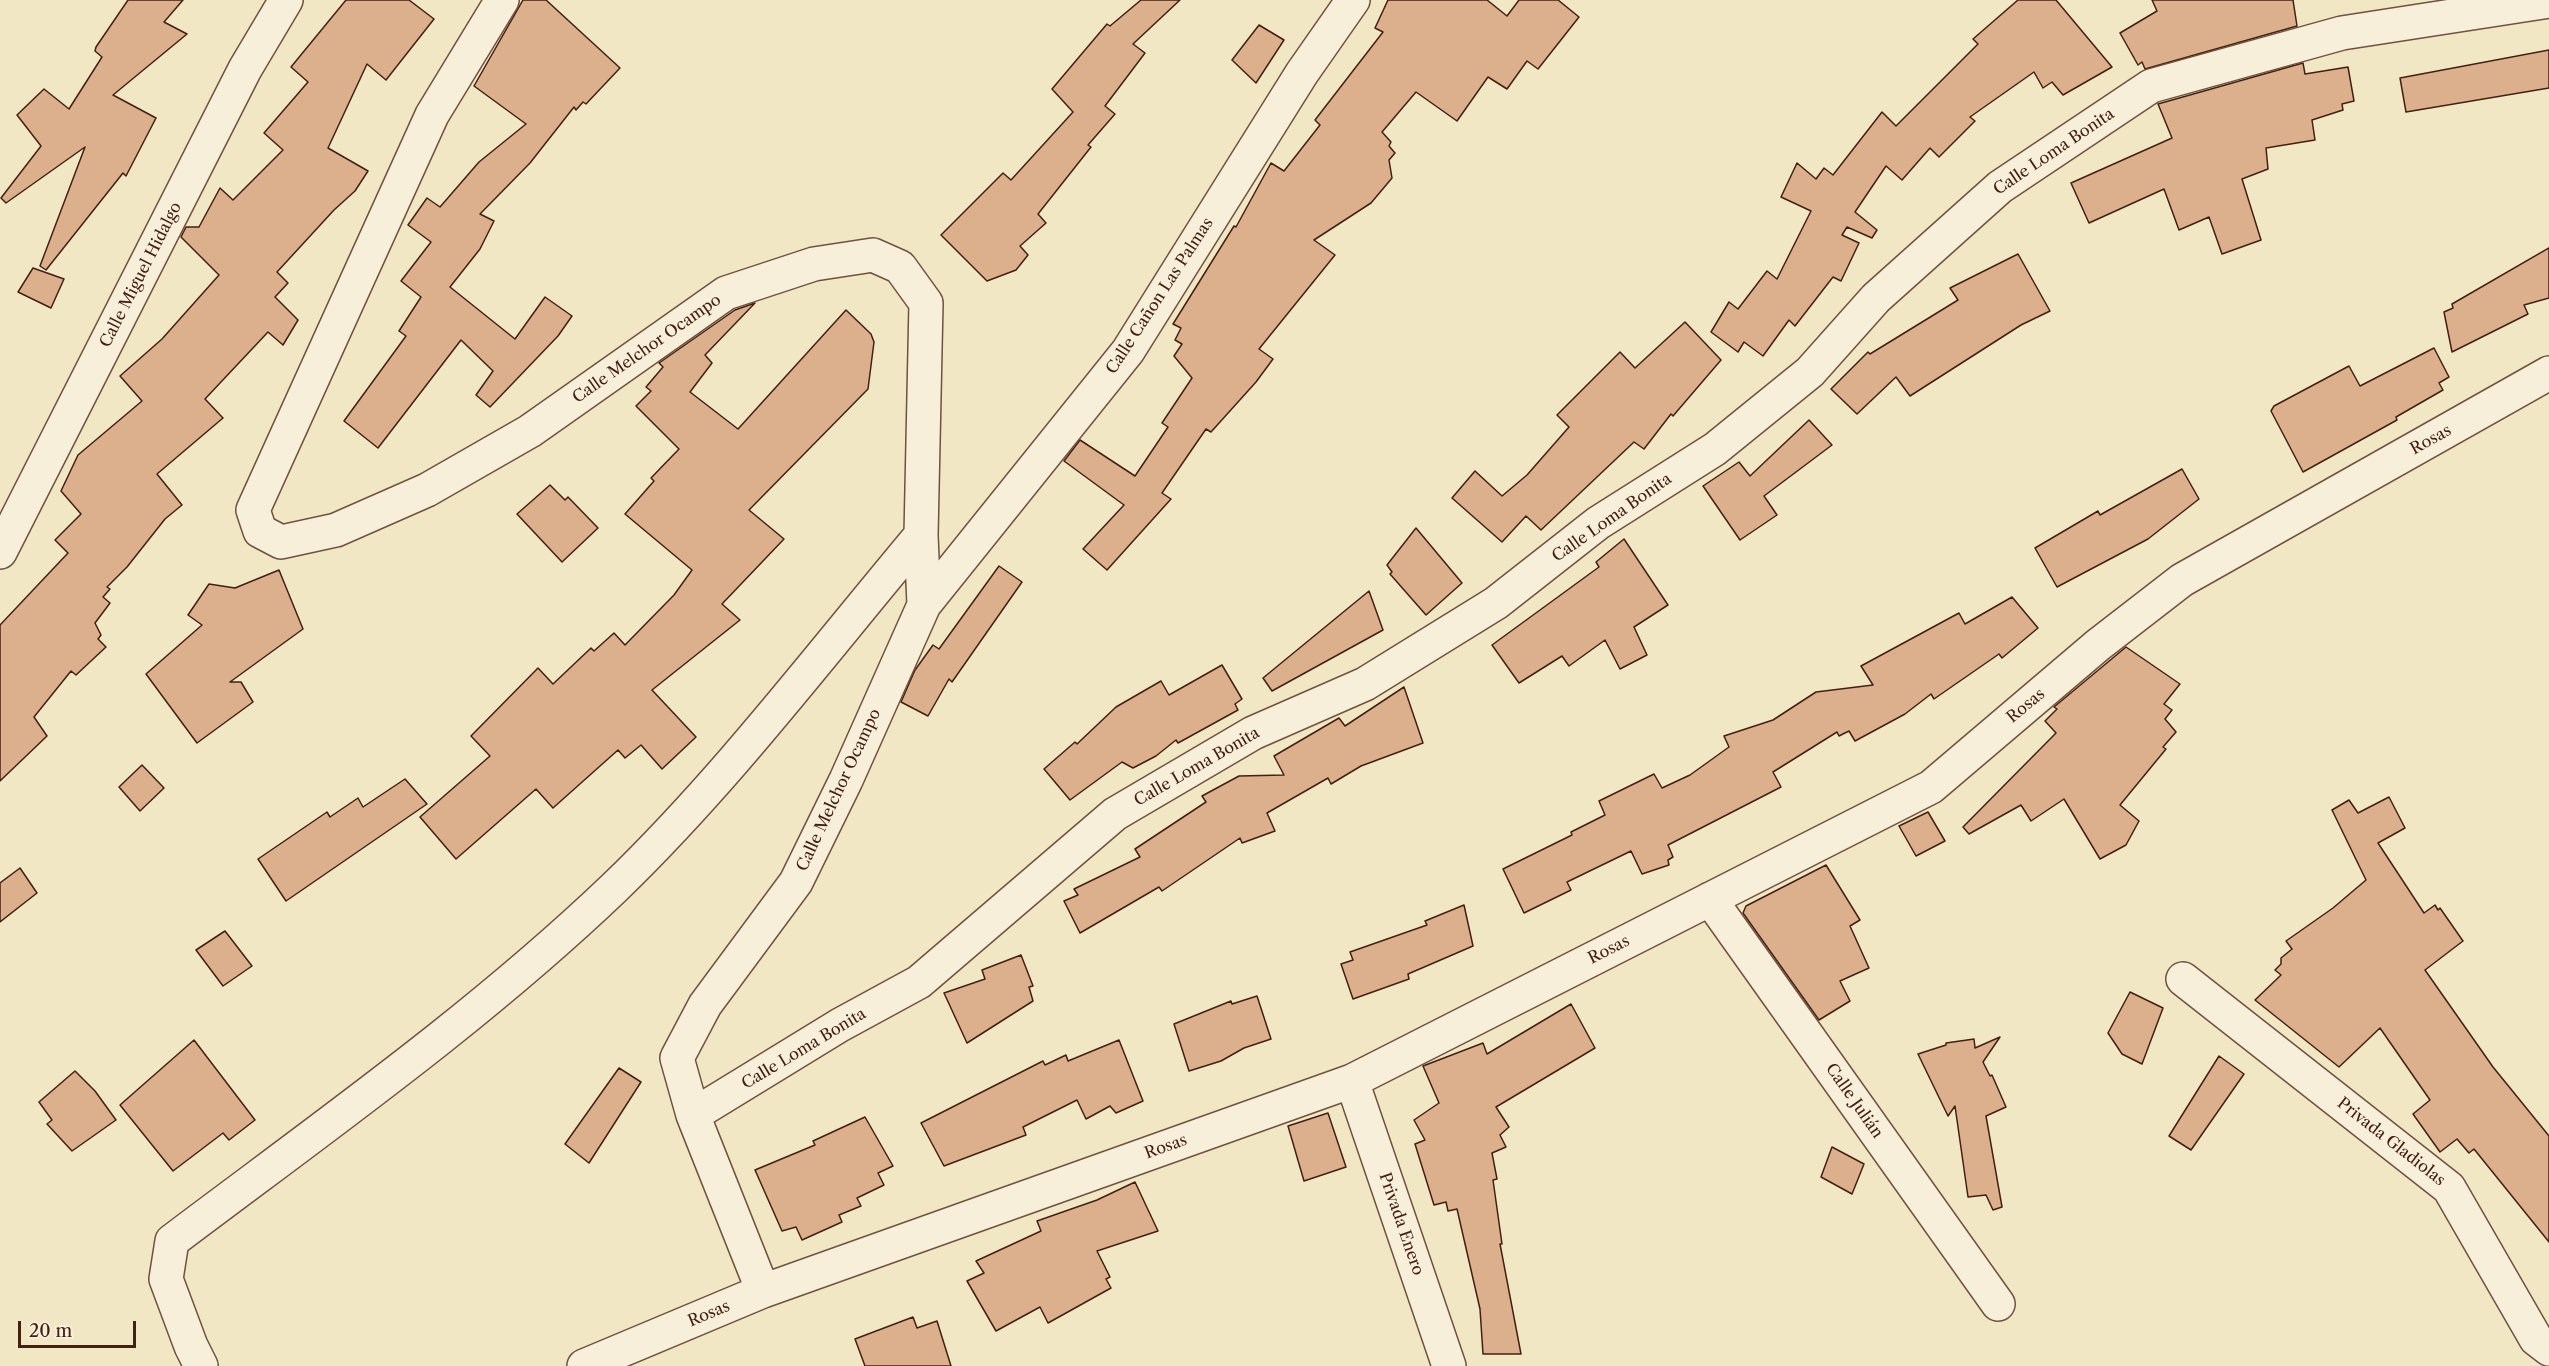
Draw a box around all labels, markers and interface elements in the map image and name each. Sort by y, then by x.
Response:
street label: Calle Loma Bonita [1990,105,2118,199]
street label: Calle Miguel Hidalgo [96,199,186,351]
street label: Calle Cañon Las Palmas [1102,214,1218,378]
street label: Calle Melchor Ocampo [569,290,725,408]
street label: Rosas [2407,421,2455,459]
street label: Calle Loma Bonita [1549,470,1675,566]
street label: Rosas [2003,685,2049,727]
street label: Calle Melchor Ocampo [793,706,885,874]
street label: Calle Loma Bonita [1131,723,1263,811]
street label: Rosas [1585,932,1633,968]
street label: Calle Loma Bonita [738,1004,870,1094]
street label: Calle Julián [1821,1060,1887,1142]
street label: Privada Gladiolas [2333,1094,2449,1190]
street label: Rosas [1142,1130,1190,1164]
street label: Privada Enero [1374,1170,1428,1278]
street label: Rosas [685,1297,733,1331]
scale bar [21,1309,140,1347]
text: 20 m [29,1320,72,1342]

